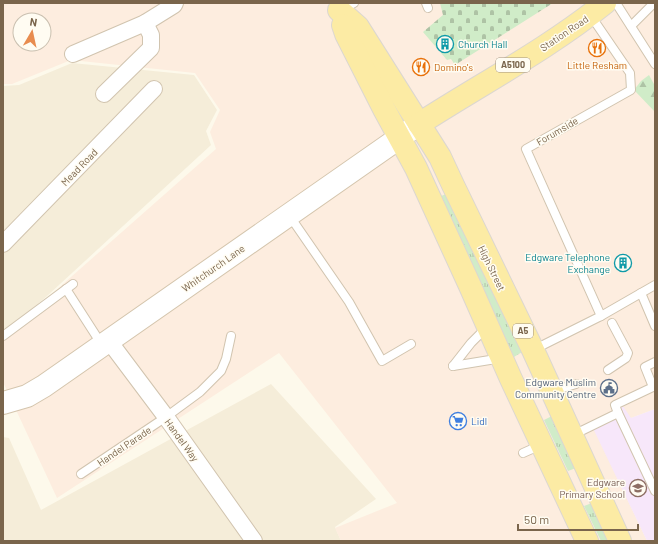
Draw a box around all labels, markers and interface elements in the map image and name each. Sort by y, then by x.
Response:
north arrow [12,12,52,52]
street label: Station Road [538,12,590,54]
text: N [29,15,38,29]
building icon: Church Hall [435,34,455,54]
place label: Church Hall [458,38,507,50]
restaurant icon: Little Resham [587,38,607,58]
restaurant icon: Domino's [411,57,431,77]
road number: A5100 [496,58,530,72]
place label: Little Resham [567,59,627,71]
place label: Domino's [434,61,473,73]
street label: Forumside [534,114,580,148]
street label: Mead Road [58,146,100,188]
street label: Whitchurch Lane [179,242,247,294]
street label: High Street [476,243,508,293]
place label: Edgware Telephone Exchange [525,251,610,275]
building icon: Edgware Telephone Exchange [613,253,633,273]
road number: A5 [513,324,533,338]
place label: Edgware Muslim Community Centre [515,376,596,400]
public building icon: Edgware Muslim Community Centre [599,378,619,398]
supermarket icon: Lidl [448,411,468,431]
place label: Lidl [471,415,487,427]
street label: Handel Way [162,416,202,464]
street label: Handel Parade [95,424,153,468]
place label: Edgware Primary School [559,476,625,500]
school or university icon: Edgware Primary School [628,478,648,498]
scale bar [518,506,638,532]
text: 50 m [524,512,549,526]

